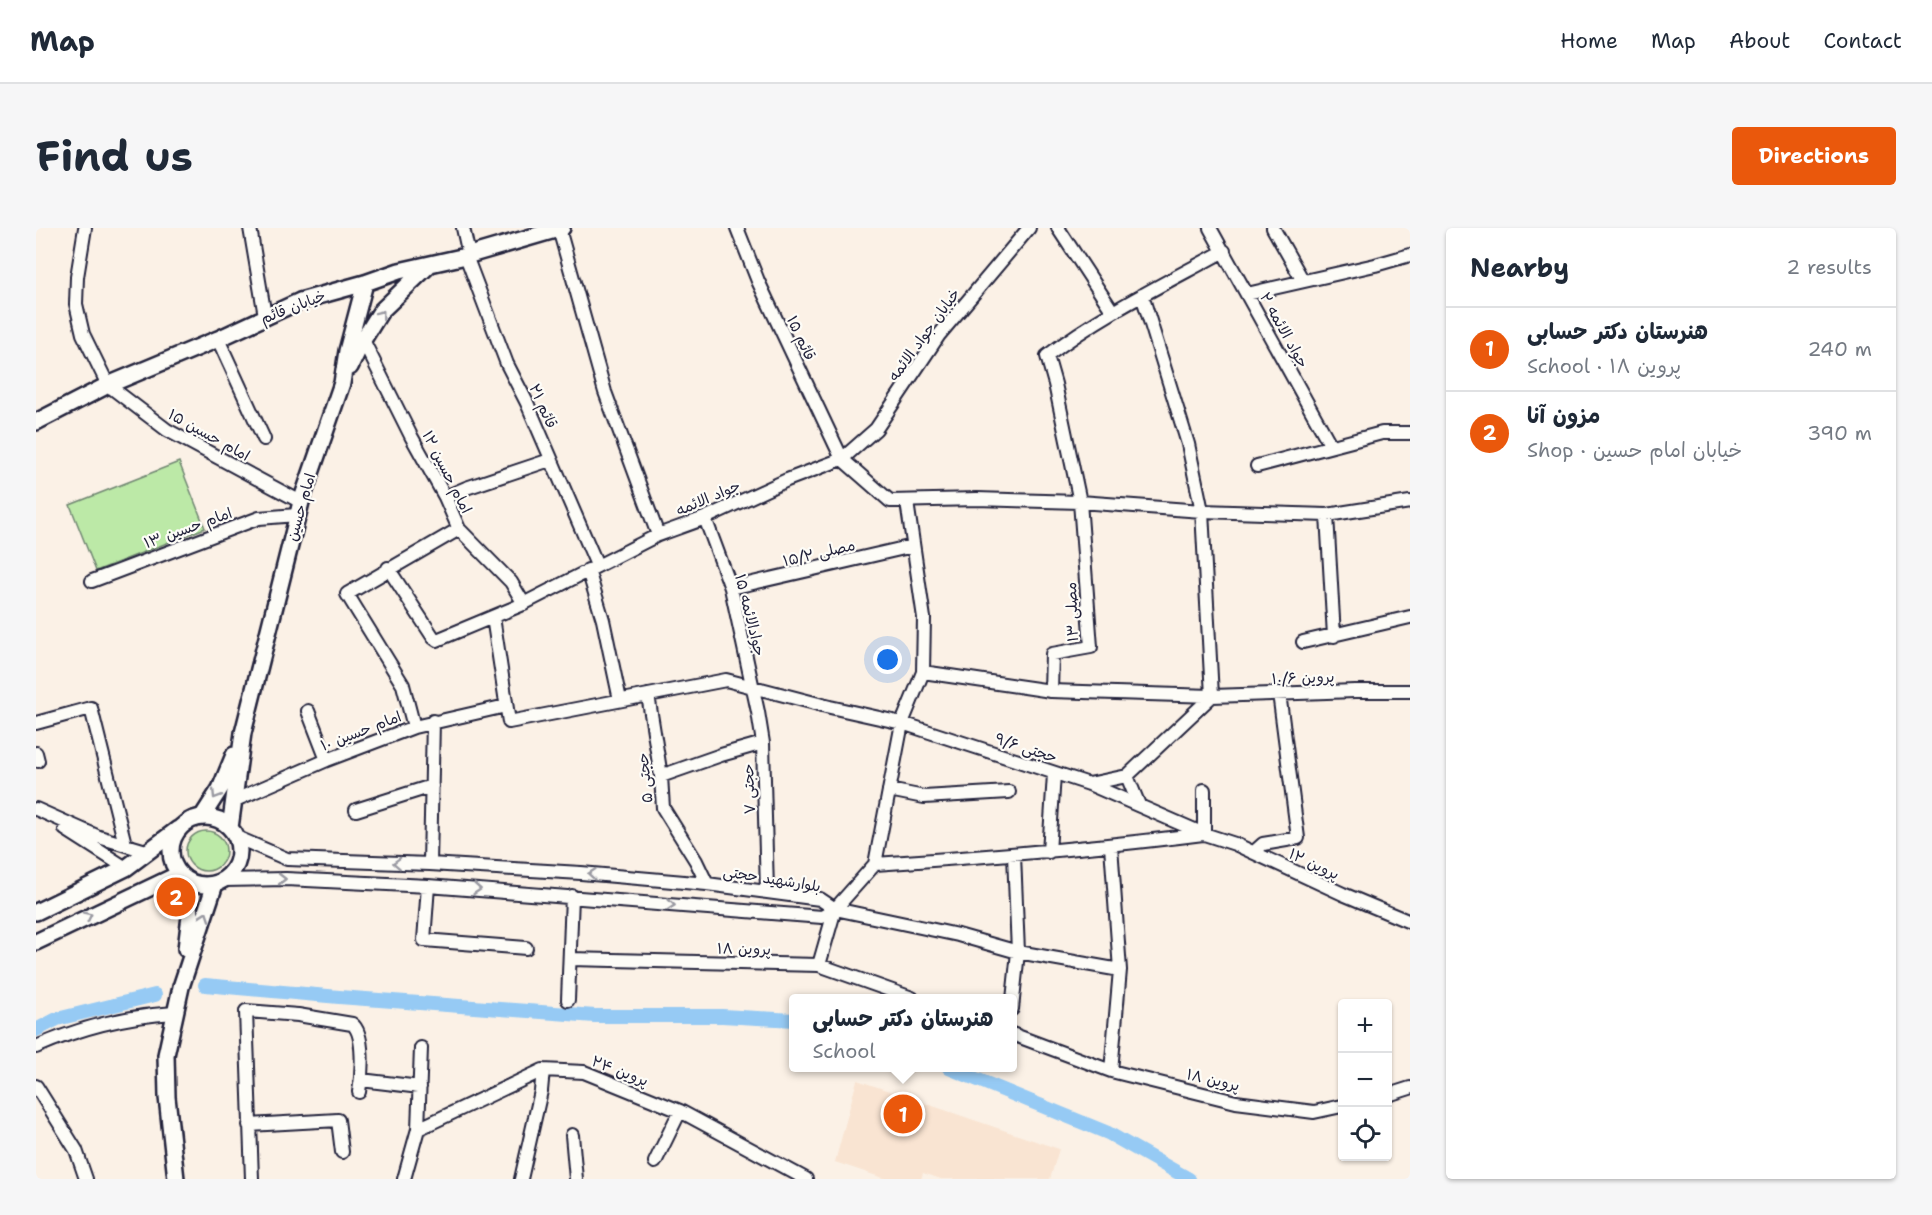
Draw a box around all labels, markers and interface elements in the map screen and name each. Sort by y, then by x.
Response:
text: Map [30,22,95,60]
text: Home [1560,27,1618,55]
text: Map [1651,27,1696,55]
text: About [1729,27,1790,55]
text: Contact [1823,27,1902,55]
button: Directions [1732,127,1896,185]
text: Find us [36,128,193,184]
text: Nearby [1470,250,1569,285]
text: 2 results [1786,254,1872,280]
street label: خیابان جواد الائمه [883,284,965,386]
street label: خیابان قائم [258,285,329,330]
street label: جواد الائمه ۲ [1255,289,1313,371]
one-way arrow [373,310,384,321]
street label: قائم ۱۵ [780,312,820,364]
text: هنرستان دکتر حسابی [1527,317,1708,346]
text: 1 [1485,336,1494,362]
text: 240 m [1807,336,1872,362]
text: School · پروین ۱۸ [1527,353,1681,379]
street label: قائم ۲۱ [523,381,562,432]
text: مزون آنا [1527,401,1600,430]
street label: امام حسین ۱۵ [164,404,254,467]
text: 2 [1483,420,1497,446]
text: 390 m [1807,420,1872,446]
street label: امام حسین ۱۲ [417,427,476,517]
text: Shop · خیابان امام حسین [1527,437,1742,463]
street label: امام حسین [282,471,321,544]
street label: جواد الائمه [673,475,743,521]
street label: امام حسین ۱۳ [141,503,235,554]
street label: مصلی ۱۵/۲ [781,535,857,571]
street label: جوادالائمه ۱۵ [730,572,770,658]
street label: مصلی ۱۳ [1061,582,1083,642]
your location [873,645,902,674]
street label: پروین ۱۰/۶ [1271,667,1335,689]
street label: ۱۰ امام حسین [318,706,405,757]
street label: حجتی ۹/۶ [992,729,1060,767]
street label: حجتی ۵ [632,752,658,804]
street label: حجتی ۷ [738,763,760,815]
one-way arrow [212,789,224,799]
street label: پروین ۱۲ [1286,844,1342,884]
one-way arrow [393,857,402,869]
street label: بلوارشهید حجتی [722,861,822,897]
one-way arrow [588,868,597,881]
one-way arrow [278,873,287,885]
pin: 2 [156,874,196,920]
one-way arrow [472,883,481,896]
one-way arrow [667,898,676,911]
one-way arrow [197,911,210,922]
one-way arrow [82,912,93,924]
street label: پروین ۱۸ [717,939,771,959]
popup [789,994,1017,1072]
map controls [1338,999,1392,1161]
button: + [1338,999,1392,1053]
text: هنرستان دکتر حسابی [813,1004,993,1033]
text: School [813,1038,875,1064]
street label: پروین ۲۴ [589,1051,651,1091]
button: − [1338,1053,1392,1107]
street label: پروین ۱۸ [1184,1064,1242,1096]
pin: 1 [884,1092,922,1136]
button: locate [1338,1107,1392,1161]

